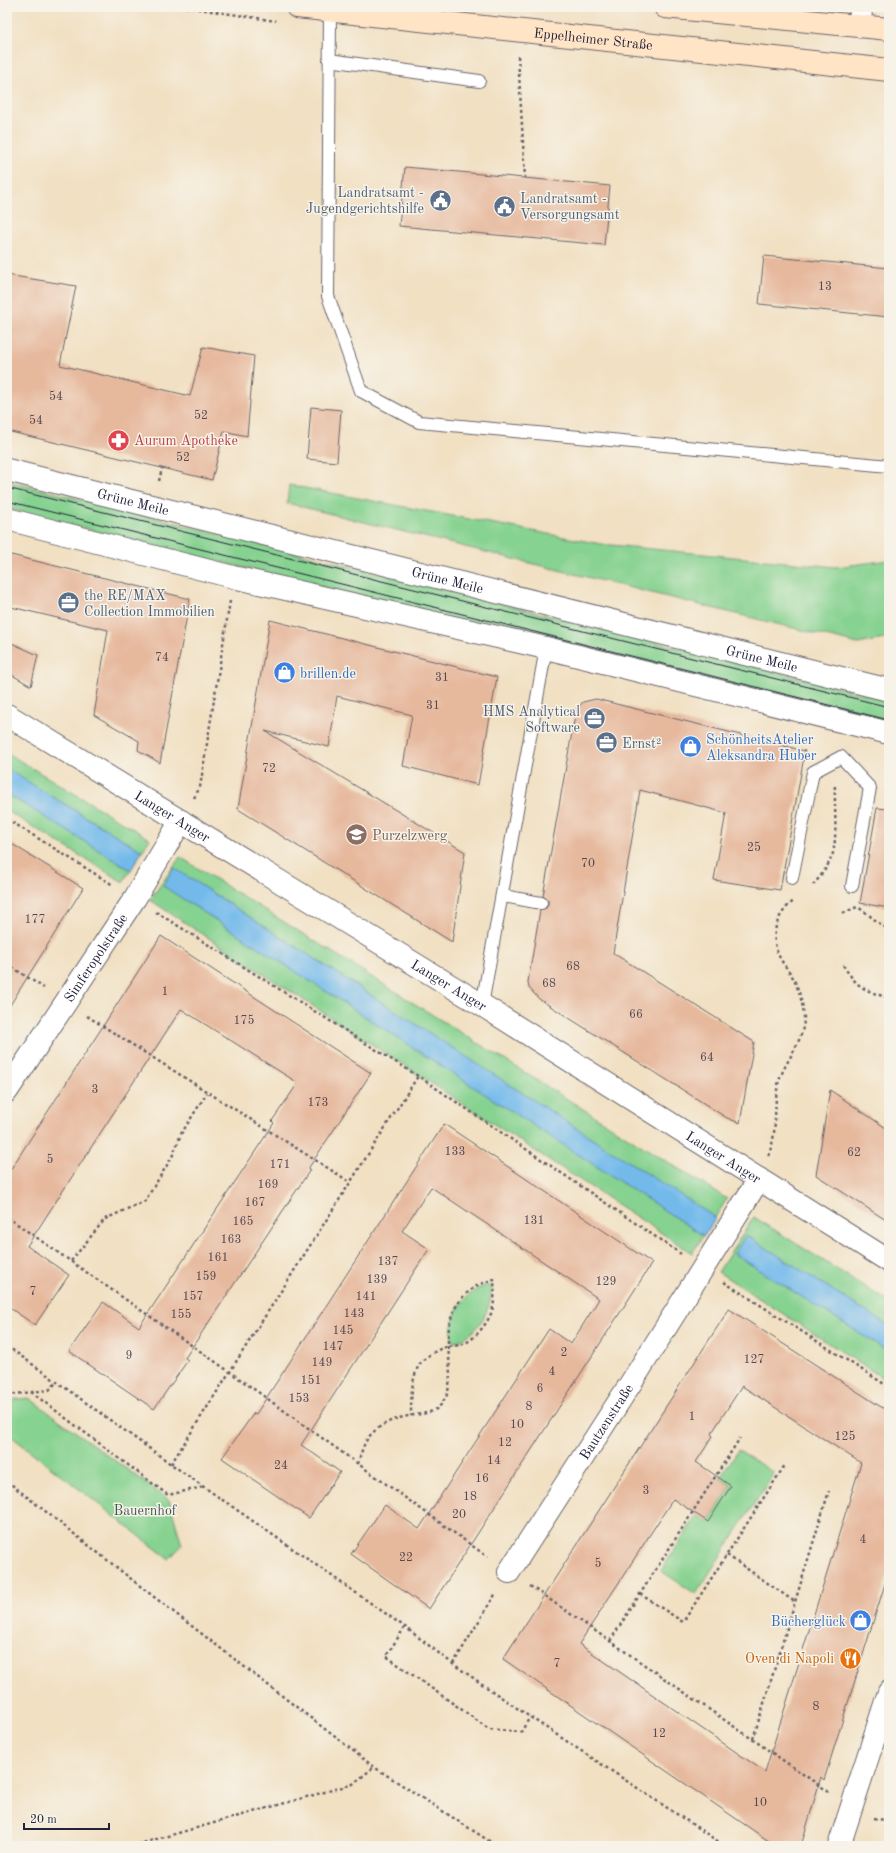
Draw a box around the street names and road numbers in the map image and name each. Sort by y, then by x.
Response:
street label: Eppelheimer Straße [533,26,653,53]
street label: Grüne Meile [96,487,170,518]
street label: Grüne Meile [410,565,485,597]
street label: Grüne Meile [724,644,799,675]
street label: Langer Anger [132,789,212,845]
street label: Simferopolstraße [62,911,131,1005]
street label: Langer Anger [408,958,489,1014]
street label: Langer Anger [683,1129,763,1187]
street label: Bautzenstraße [577,1382,636,1462]

